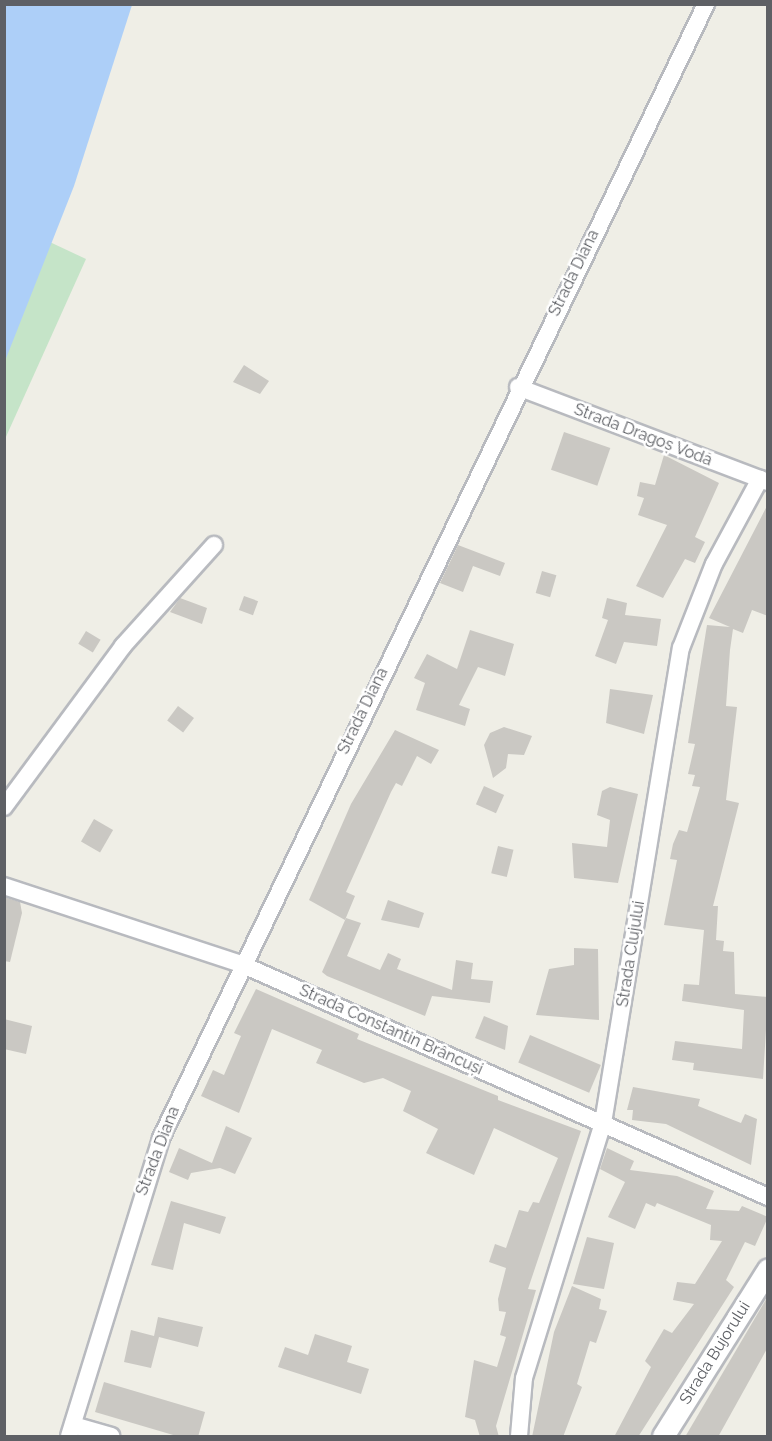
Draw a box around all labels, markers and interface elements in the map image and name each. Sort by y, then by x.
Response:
street label: Strada Diana [545,227,603,319]
street label: Strada Dragoș Vodă [571,400,715,470]
street label: Strada Diana [334,665,392,757]
street label: Strada Clujului [613,900,649,1008]
street label: Strada Constantin Brâncuși [296,981,486,1079]
street label: Strada Diana [132,1104,184,1198]
street label: Strada Bujorului [676,1298,754,1408]

